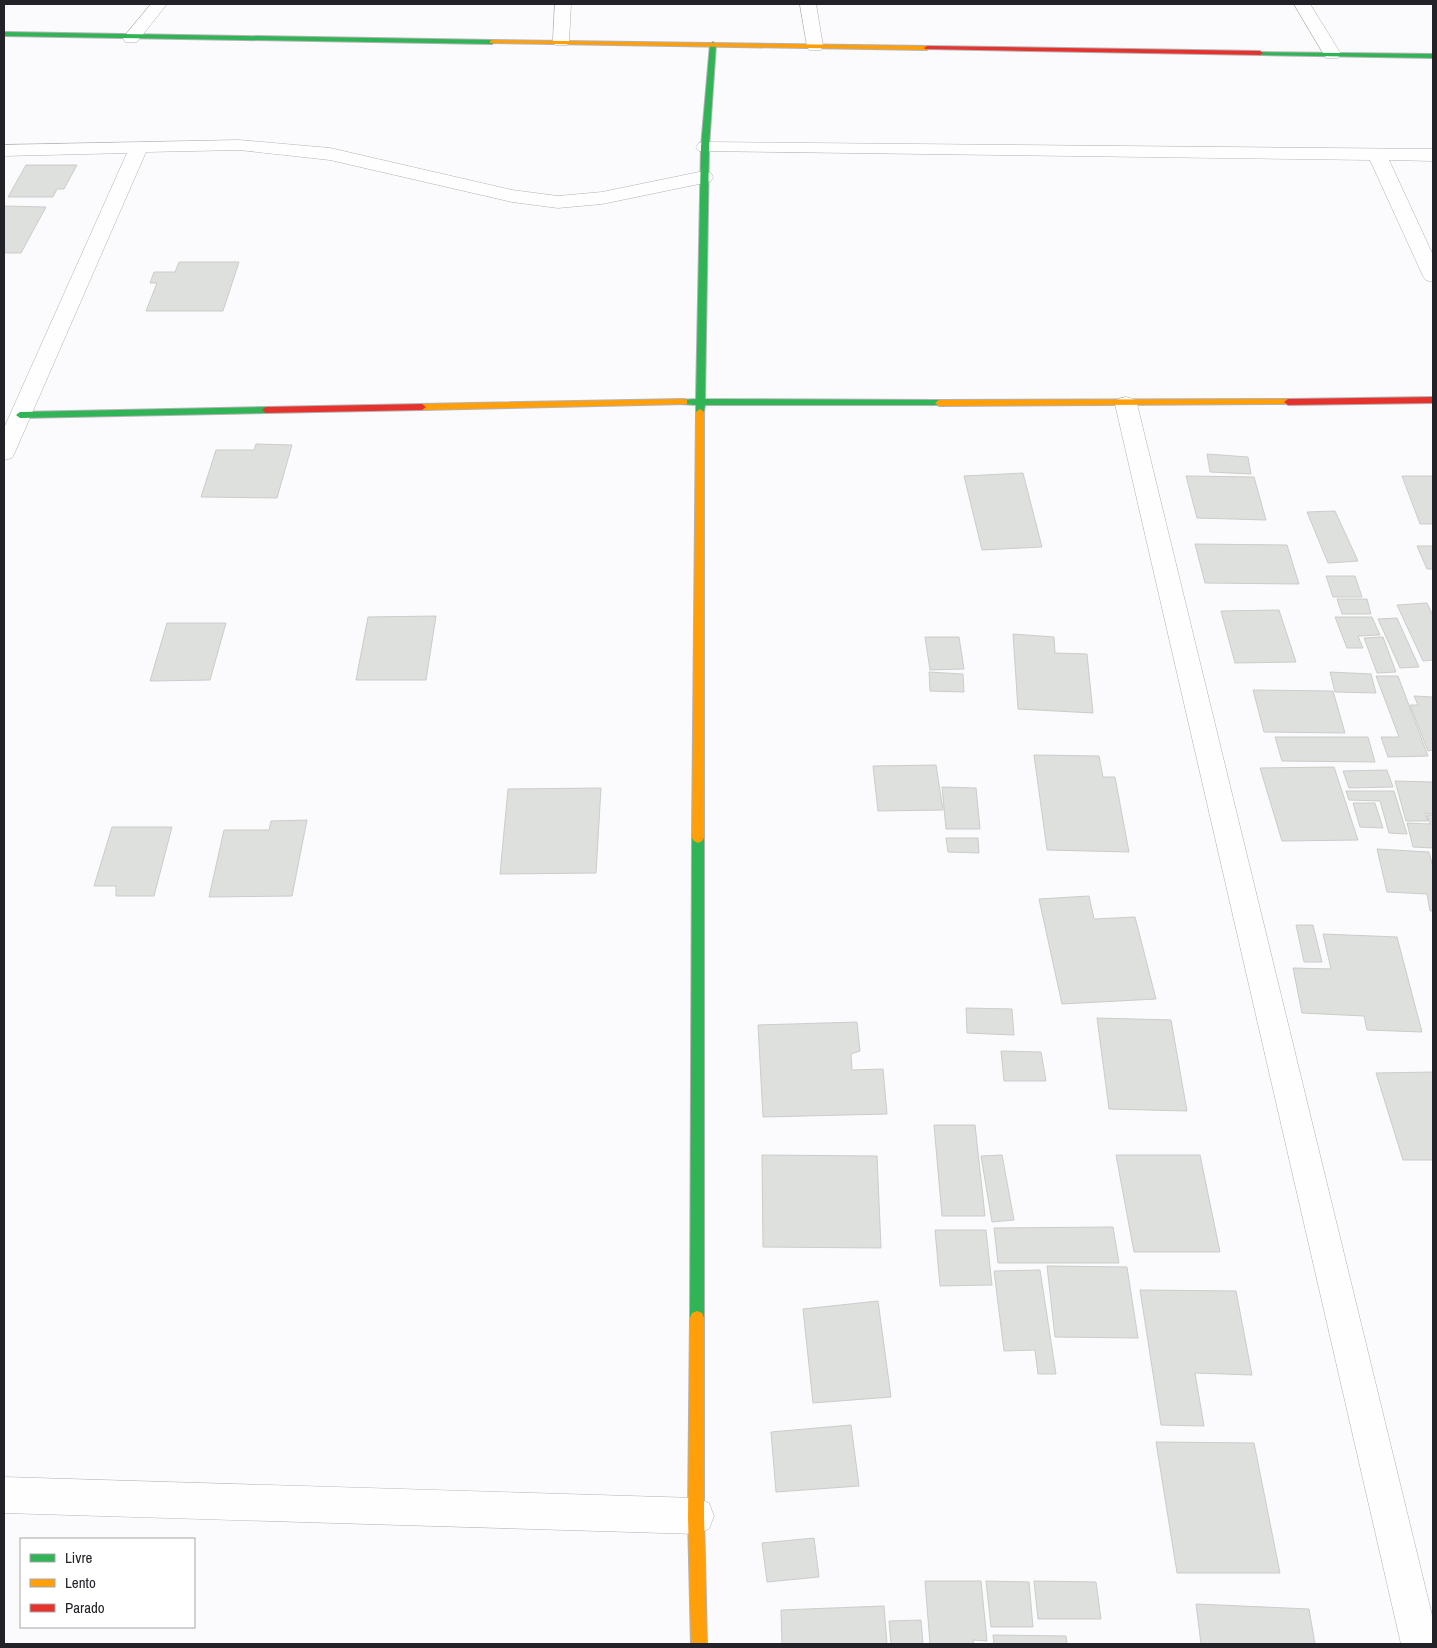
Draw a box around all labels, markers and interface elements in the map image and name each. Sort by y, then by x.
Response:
legend [20,1538,195,1628]
text: Livre [65,1547,93,1568]
text: Lento [65,1572,96,1593]
text: Parado [65,1597,105,1618]

